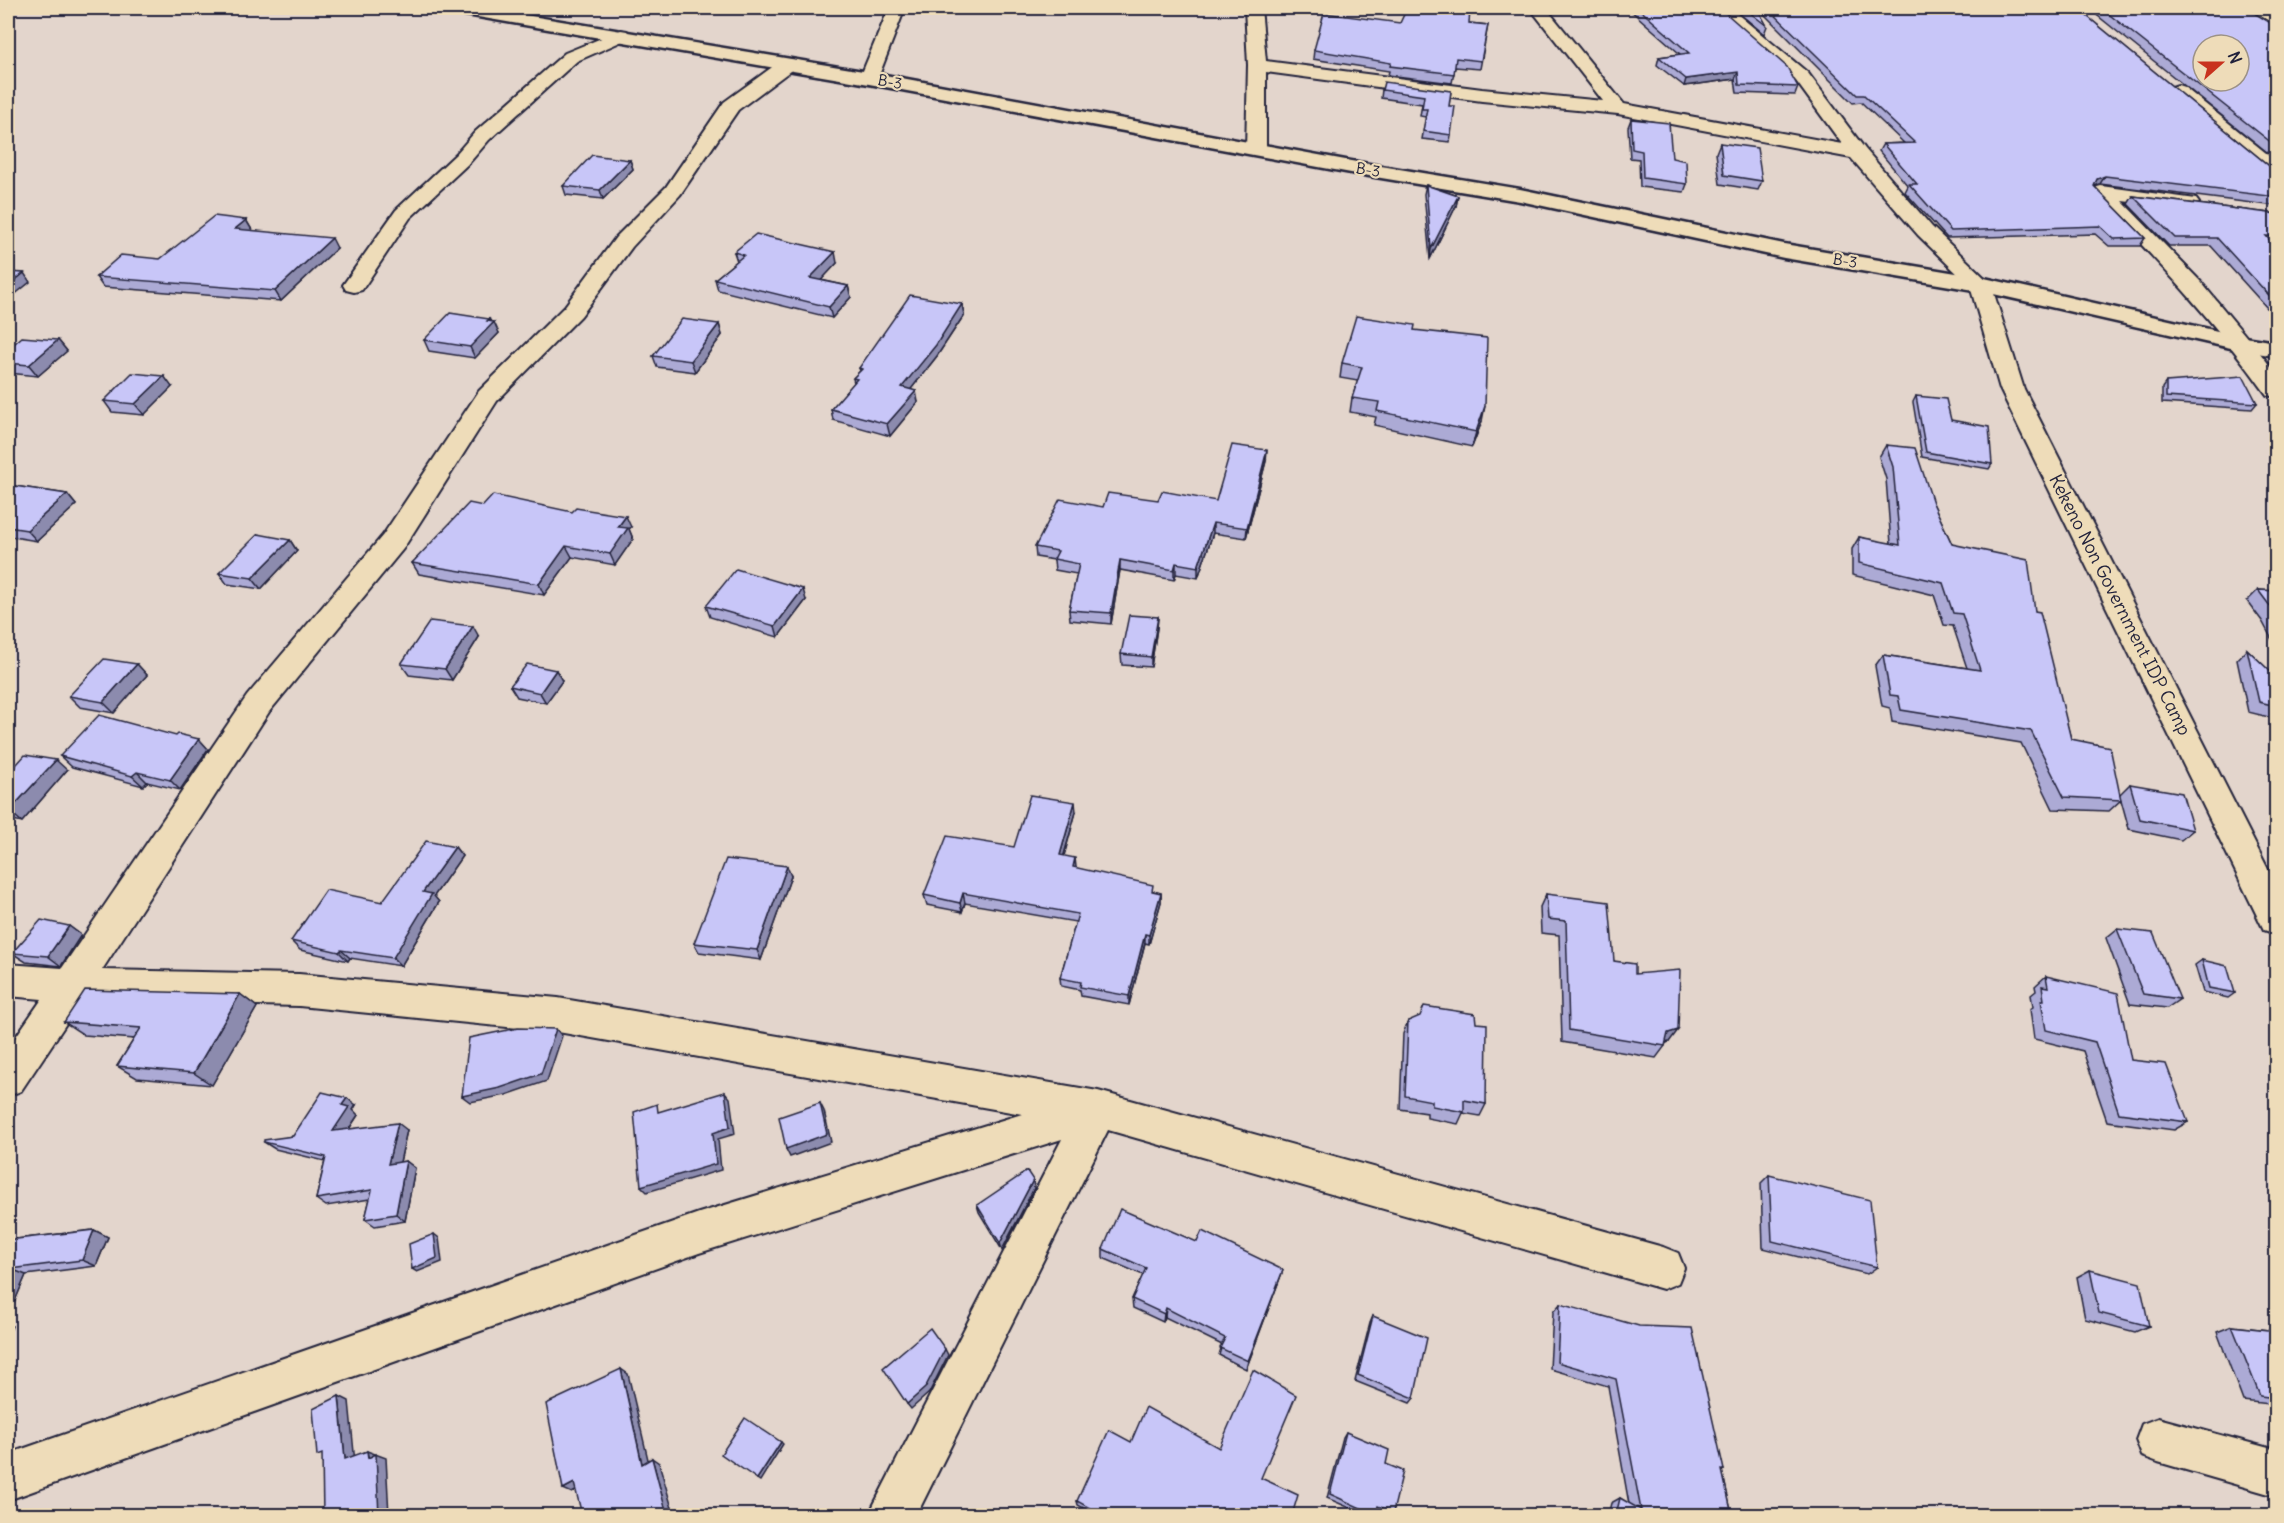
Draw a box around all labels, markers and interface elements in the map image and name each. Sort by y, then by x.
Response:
north arrow [2191,33,2251,93]
text: N [2224,49,2246,66]
street label: B-3 [876,70,904,93]
street label: B-3 [1355,158,1382,181]
street label: B-3 [1832,249,1859,272]
street label: Kekeno Non Government IDP Camp [2044,470,2197,739]

